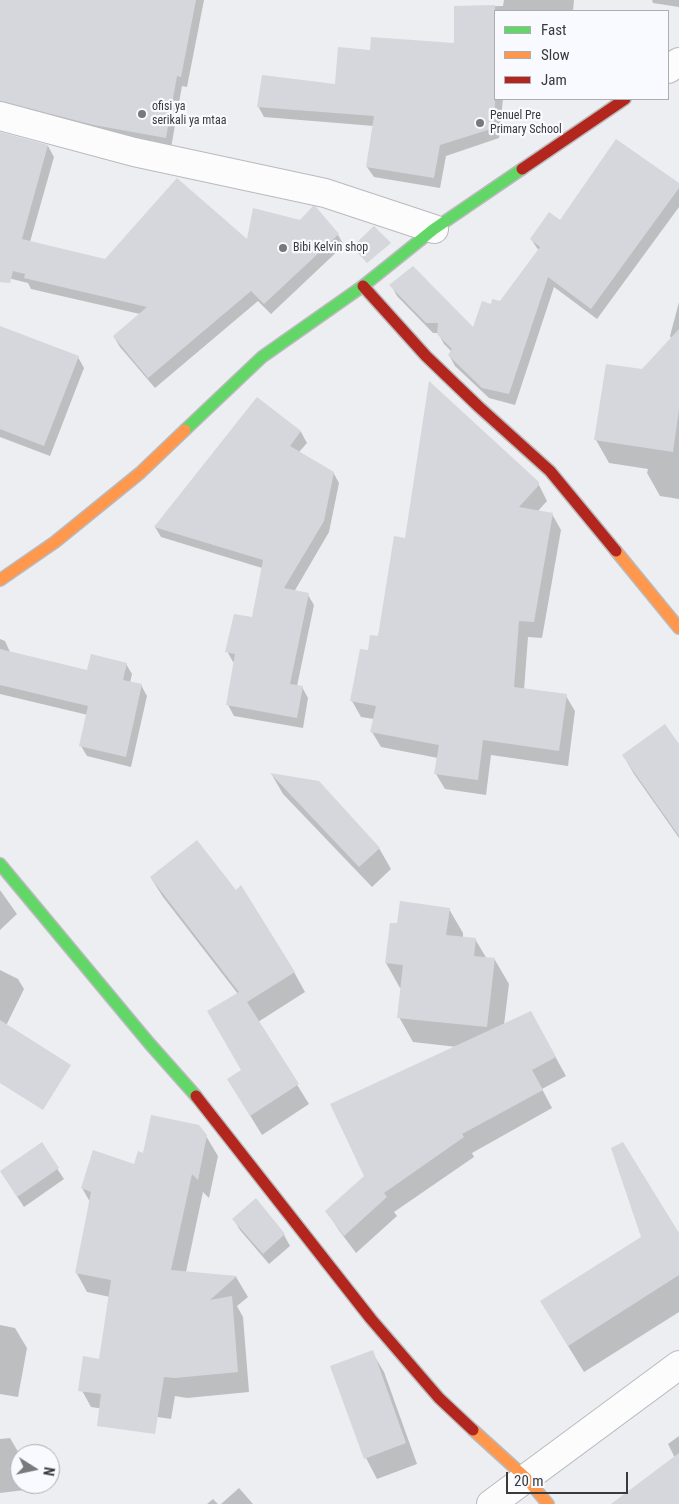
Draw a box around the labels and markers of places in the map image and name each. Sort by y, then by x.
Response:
place label: ofisi ya serikali ya mtaa [152,100,226,128]
marker: ofisi ya serikali ya mtaa [136,108,148,120]
place label: Penuel Pre Primary School [490,109,562,137]
marker: Penuel Pre Primary School [474,117,486,129]
place label: Bibi Kelvin shop [293,241,368,255]
marker: Bibi Kelvin shop [277,242,289,254]

